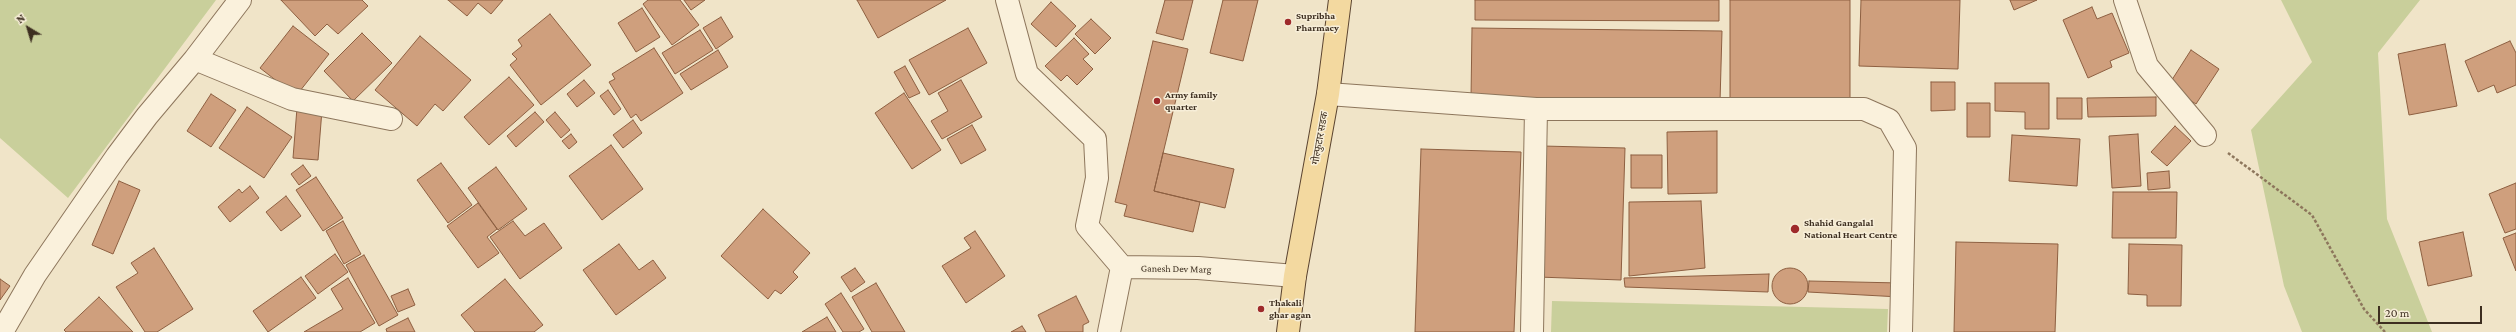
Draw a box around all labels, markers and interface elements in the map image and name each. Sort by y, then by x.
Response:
north arrow [8,8,48,48]
place label: Supribha Pharmacy [1296,10,1339,34]
text: N [14,12,27,26]
marker: Supribha Pharmacy [1283,17,1293,27]
place label: Army family quarter [1165,89,1217,112]
marker: Army family quarter [1152,96,1162,106]
street label: गोल्फुटार सडक [1309,111,1331,165]
place label: Shahid Gangalal National Heart Centre [1804,217,1897,240]
marker: Shahid Gangalal National Heart Centre [1789,223,1801,235]
street label: Ganesh Dev Marg [1141,262,1211,276]
place label: Thakali ghar agan [1269,297,1311,320]
scale bar [2380,298,2484,324]
marker: Thakali ghar agan [1256,304,1266,314]
text: 20 m [2385,306,2409,320]

